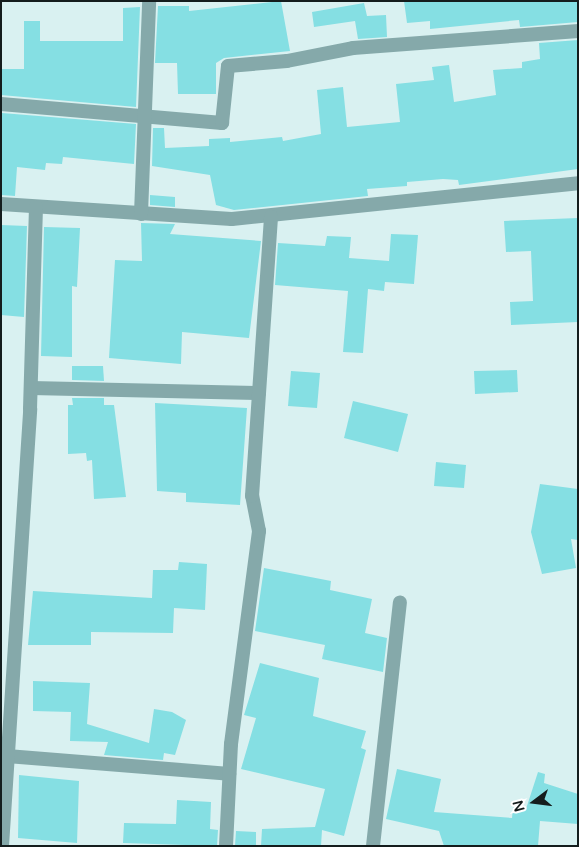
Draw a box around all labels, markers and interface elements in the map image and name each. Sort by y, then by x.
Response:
north arrow [509,777,559,827]
text: N [509,798,529,814]

